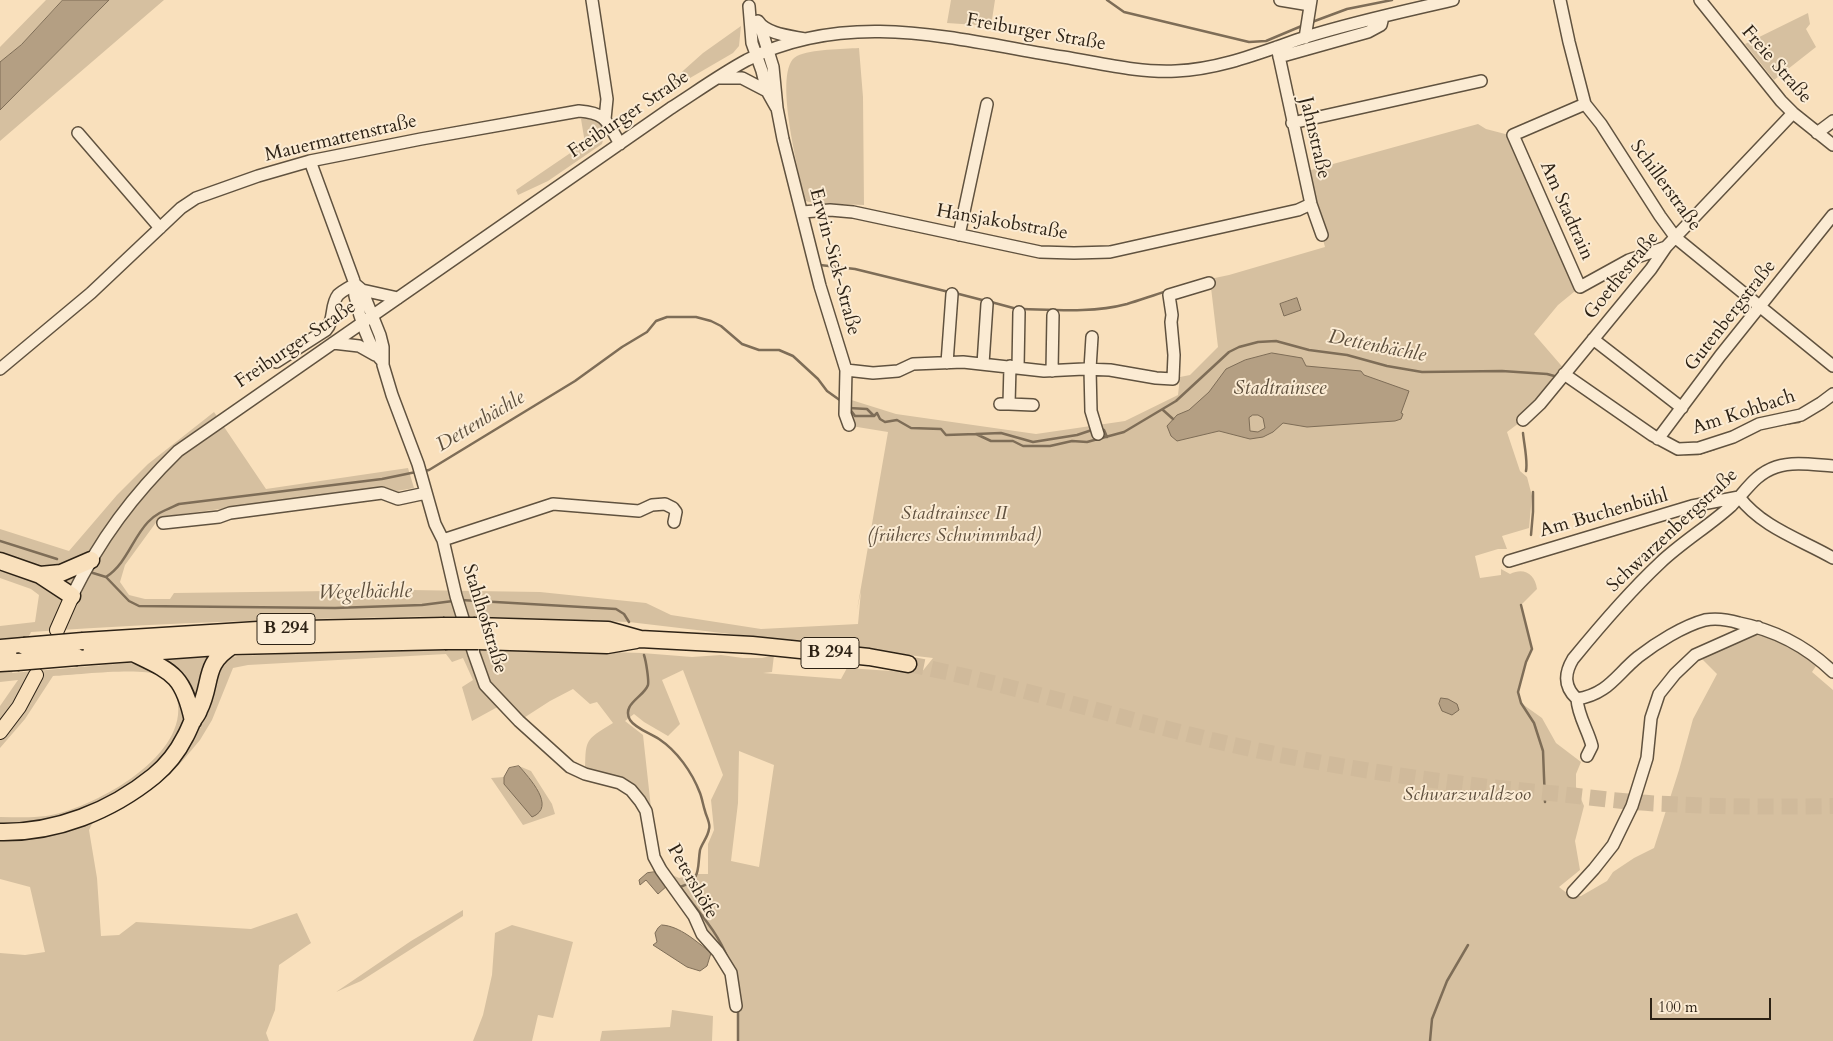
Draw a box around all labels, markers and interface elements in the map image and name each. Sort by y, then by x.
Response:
street label: Freiburger Straße [964,10,1108,56]
street label: Freie Straße [1736,21,1816,109]
street label: Freiburger Straße [564,66,694,164]
street label: Jahnstraße [1294,95,1334,181]
street label: Mauermattenstraße [263,110,419,168]
street label: Schillerstraße [1624,136,1706,236]
street label: Am Stadtrain [1534,158,1598,264]
street label: Erwin-Sick-Straße [803,186,865,338]
street label: Hansjakobstraße [935,200,1069,246]
street label: Goethestraße [1580,227,1664,325]
street label: Gutenbergstraße [1681,256,1781,376]
street label: Freiburger Straße [231,296,361,394]
water label: Dettenbächle [1326,326,1428,368]
water label: Stadtrainsee [1233,377,1327,401]
water label: Dettenbächle [432,386,530,458]
street label: Am Kohbach [1690,386,1798,440]
street label: Schwarzenbergstraße [1603,464,1743,598]
street label: Am Buchenbühl [1537,485,1671,543]
park label: Stadtrainsee II (früheres Schwimmbad) [867,504,1041,548]
street label: Stahlhofstraße [457,562,511,676]
water label: Wegelbächle [318,580,412,606]
road number: B 294 [257,614,315,644]
road number: B 294 [801,638,859,668]
park label: Schwarzwaldzoo [1403,785,1531,807]
street label: Petershöfe [661,840,723,924]
scale bar [1653,988,1774,1020]
text: 100 m [1658,997,1698,1017]

